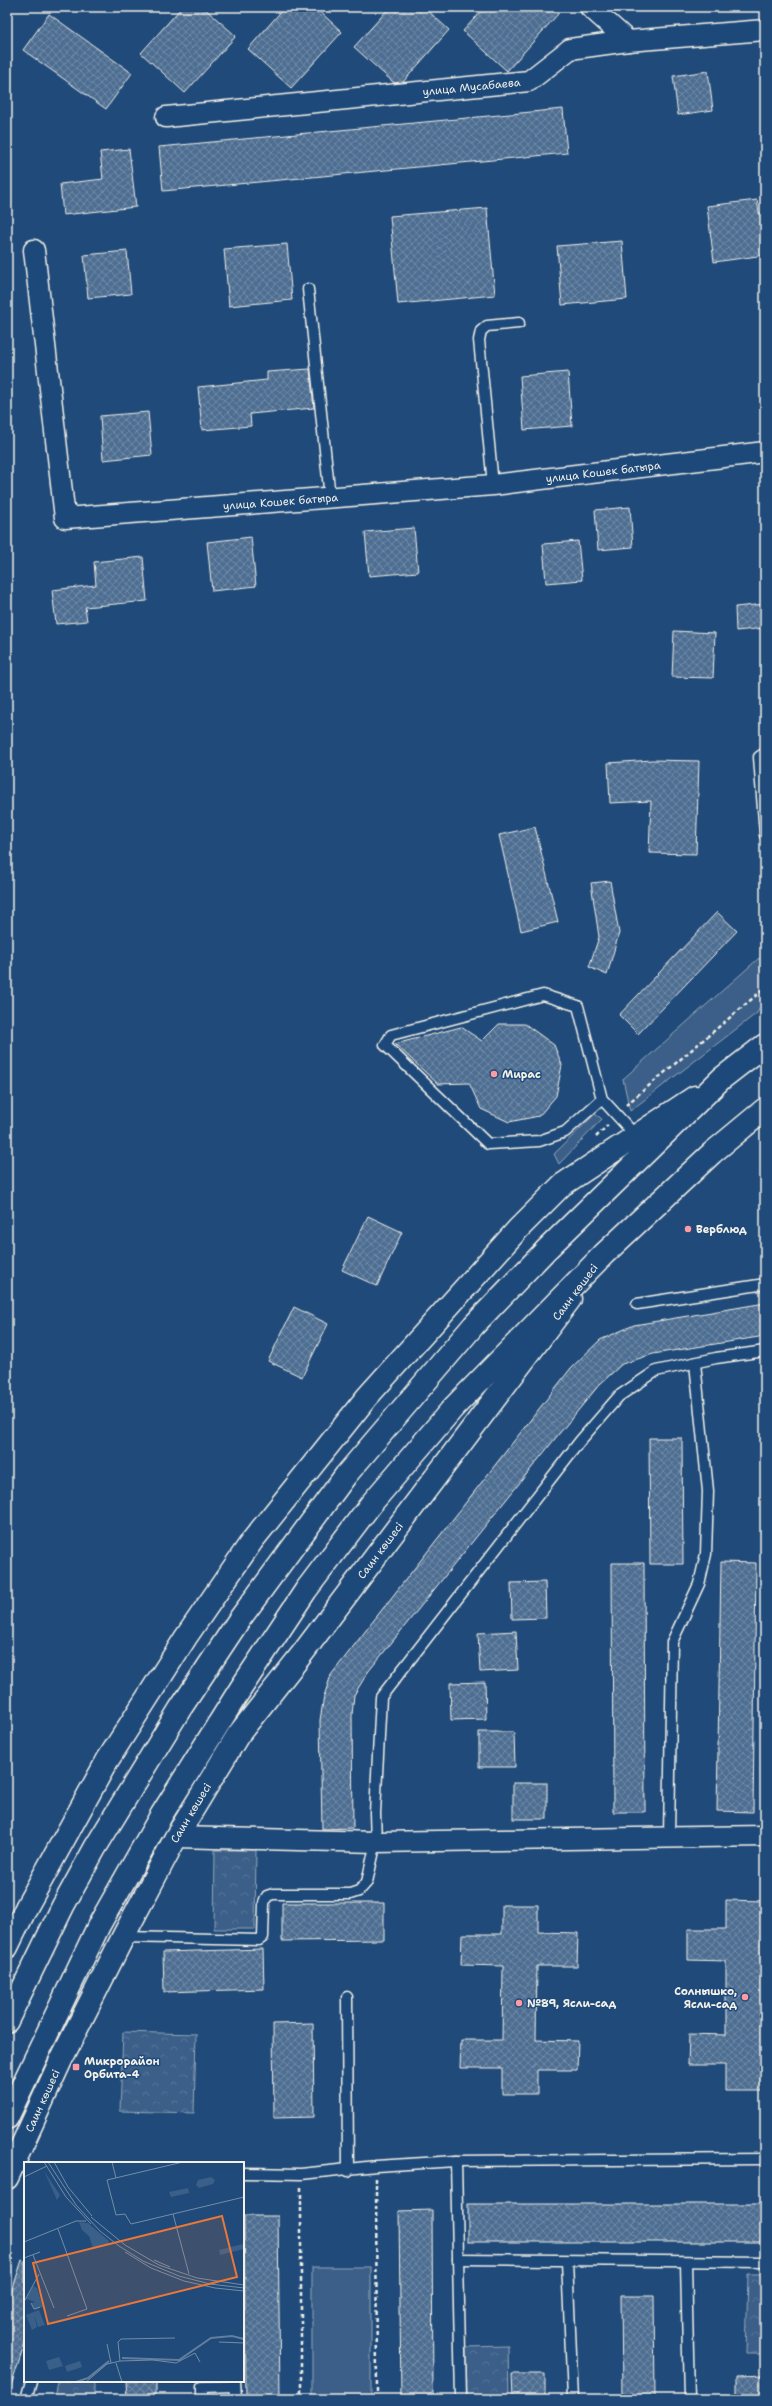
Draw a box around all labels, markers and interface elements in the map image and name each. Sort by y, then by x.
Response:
street label: улица Мусабаева [422,75,521,100]
street label: улица Кошек батыра [545,458,662,487]
street label: улица Кошек батыра [222,490,339,514]
place label: Мирас [502,1067,541,1082]
marker: Мирас [489,1069,499,1079]
place label: Верблюд [696,1222,747,1237]
marker: Верблюд [683,1224,693,1234]
street label: Саин көшесі [549,1261,602,1324]
street label: Саин көшесі [354,1519,407,1582]
street label: Саин көшесі [167,1780,215,1846]
place label: Солнышко, Ясли-сад [674,1984,737,2012]
marker: Солнышко, Ясли-сад [740,1992,750,2002]
place label: №89, Ясли-сад [527,1996,616,2011]
marker: №89, Ясли-сад [514,1998,524,2008]
place label: Микрорайон Орбита-4 [84,2054,160,2082]
marker: Микрорайон Орбита-4 [71,2062,81,2072]
street label: Саин көшесі [22,2067,64,2135]
inset map [24,2162,244,2382]

